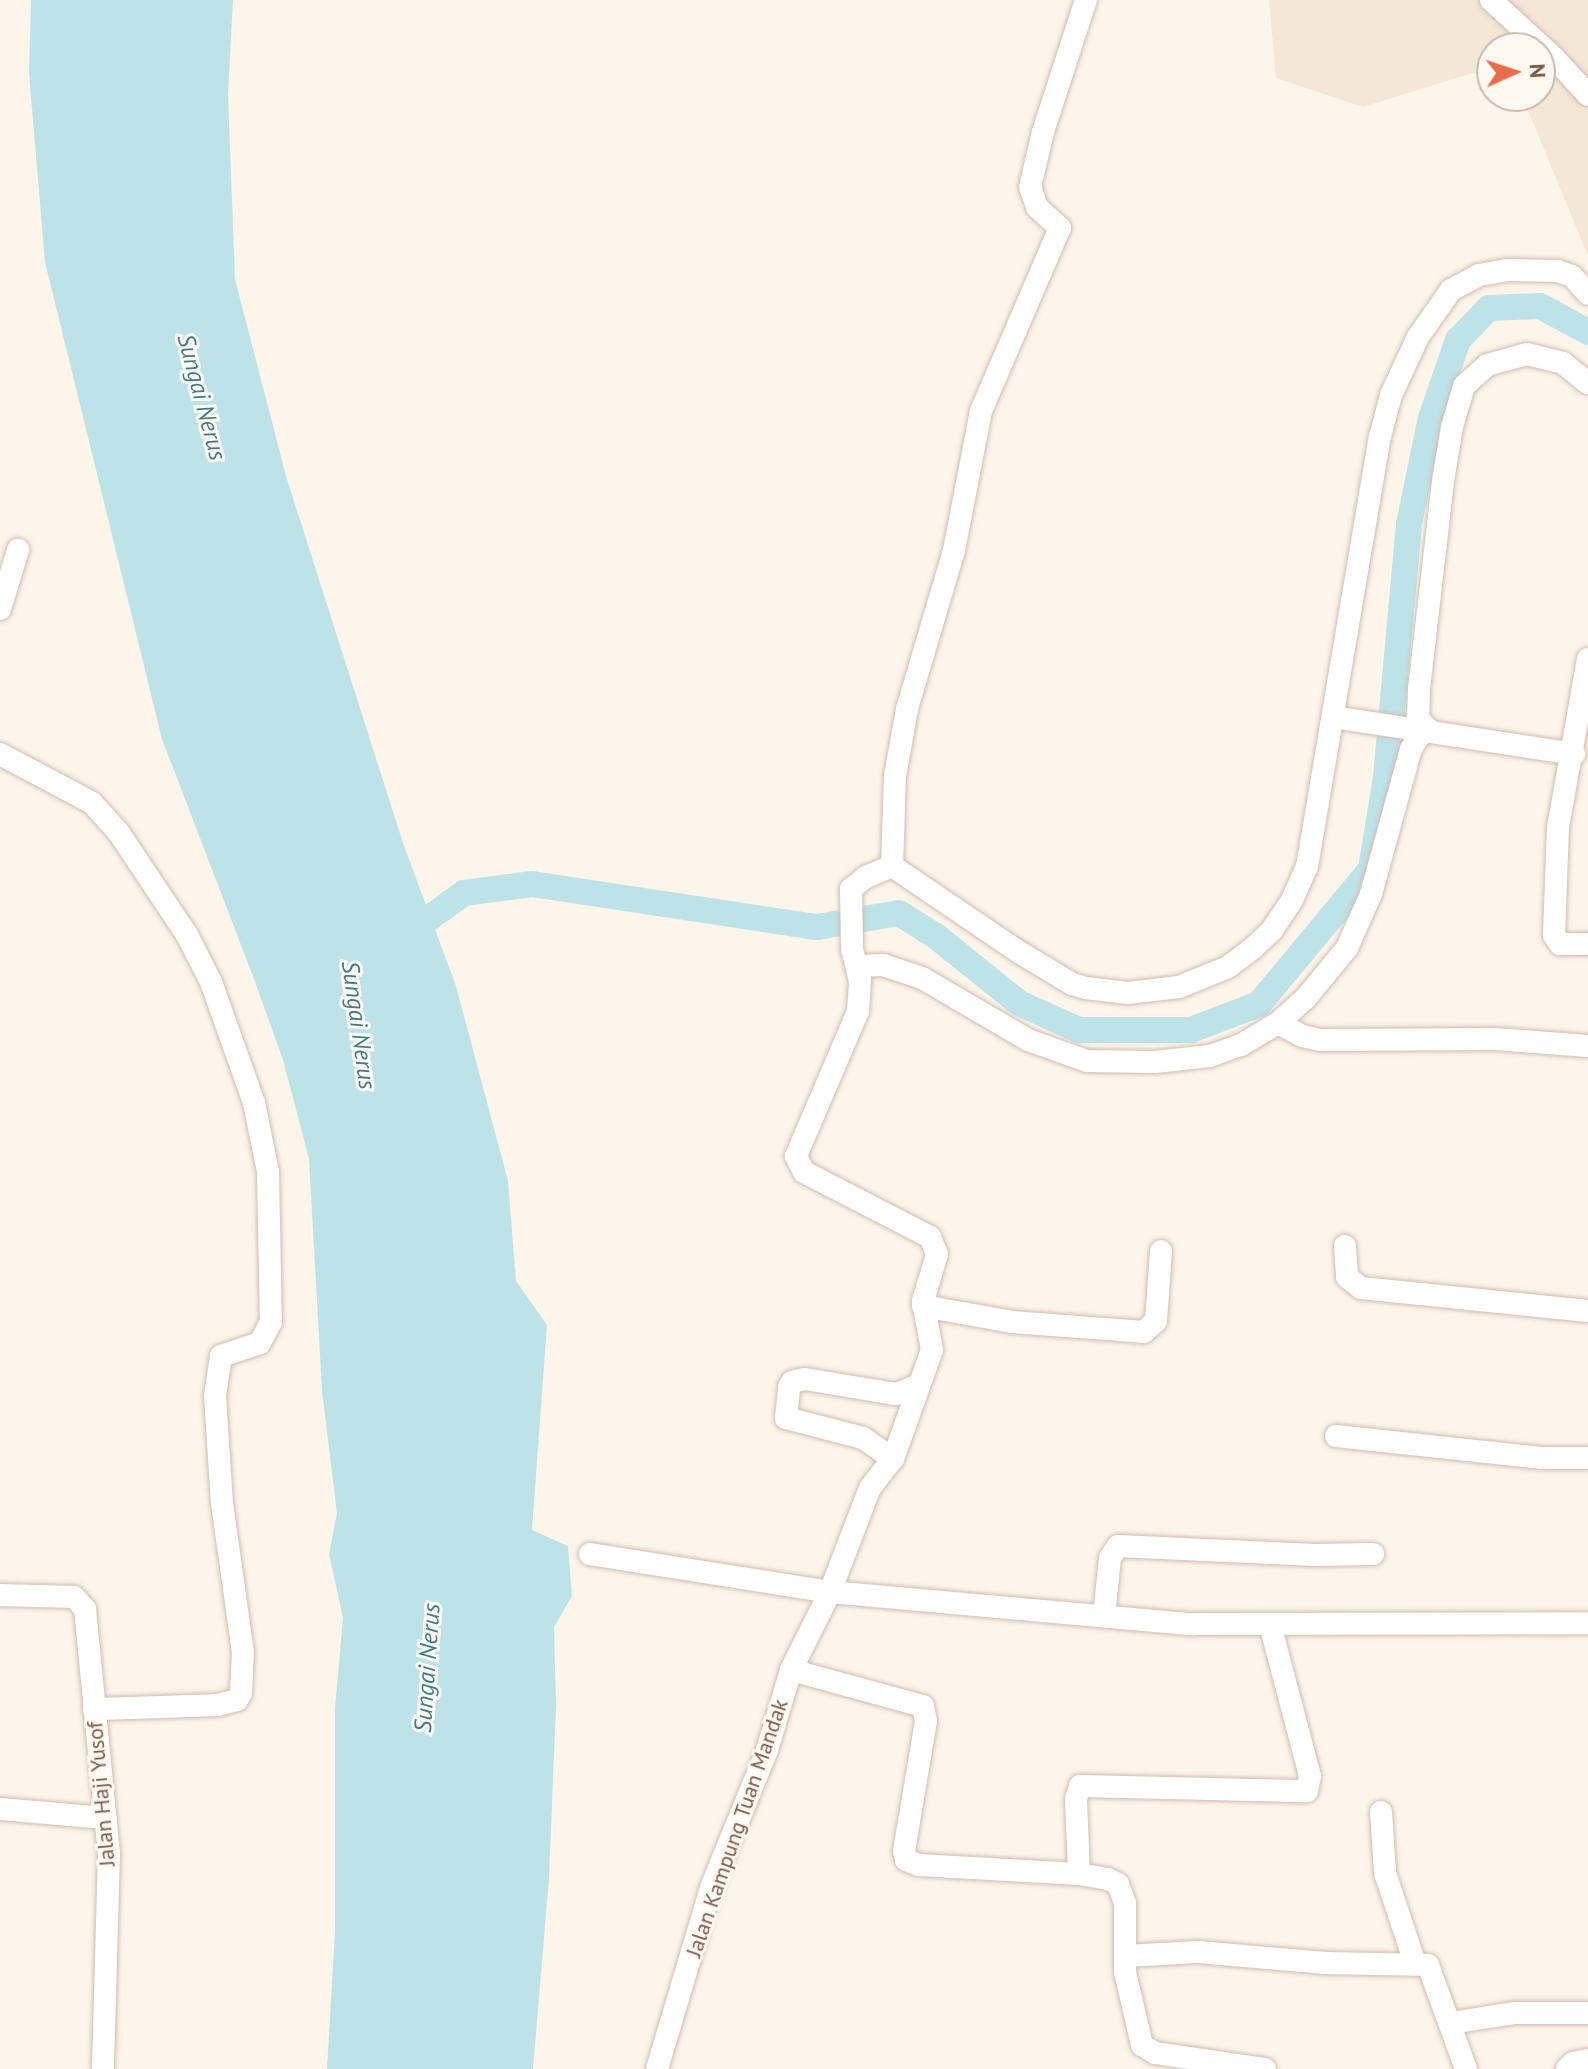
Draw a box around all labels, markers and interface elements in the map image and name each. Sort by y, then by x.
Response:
north arrow [1476,32,1556,112]
text: N [1524,63,1552,79]
water label: Sungai Nerus [171,331,233,463]
water label: Sungai Nerus [336,959,382,1091]
water label: Sungai Nerus [408,1602,446,1734]
street label: Jalan Kampung Tuan Mandak [680,1695,794,1961]
street label: Jalan Haji Yusof [81,1720,121,1868]

